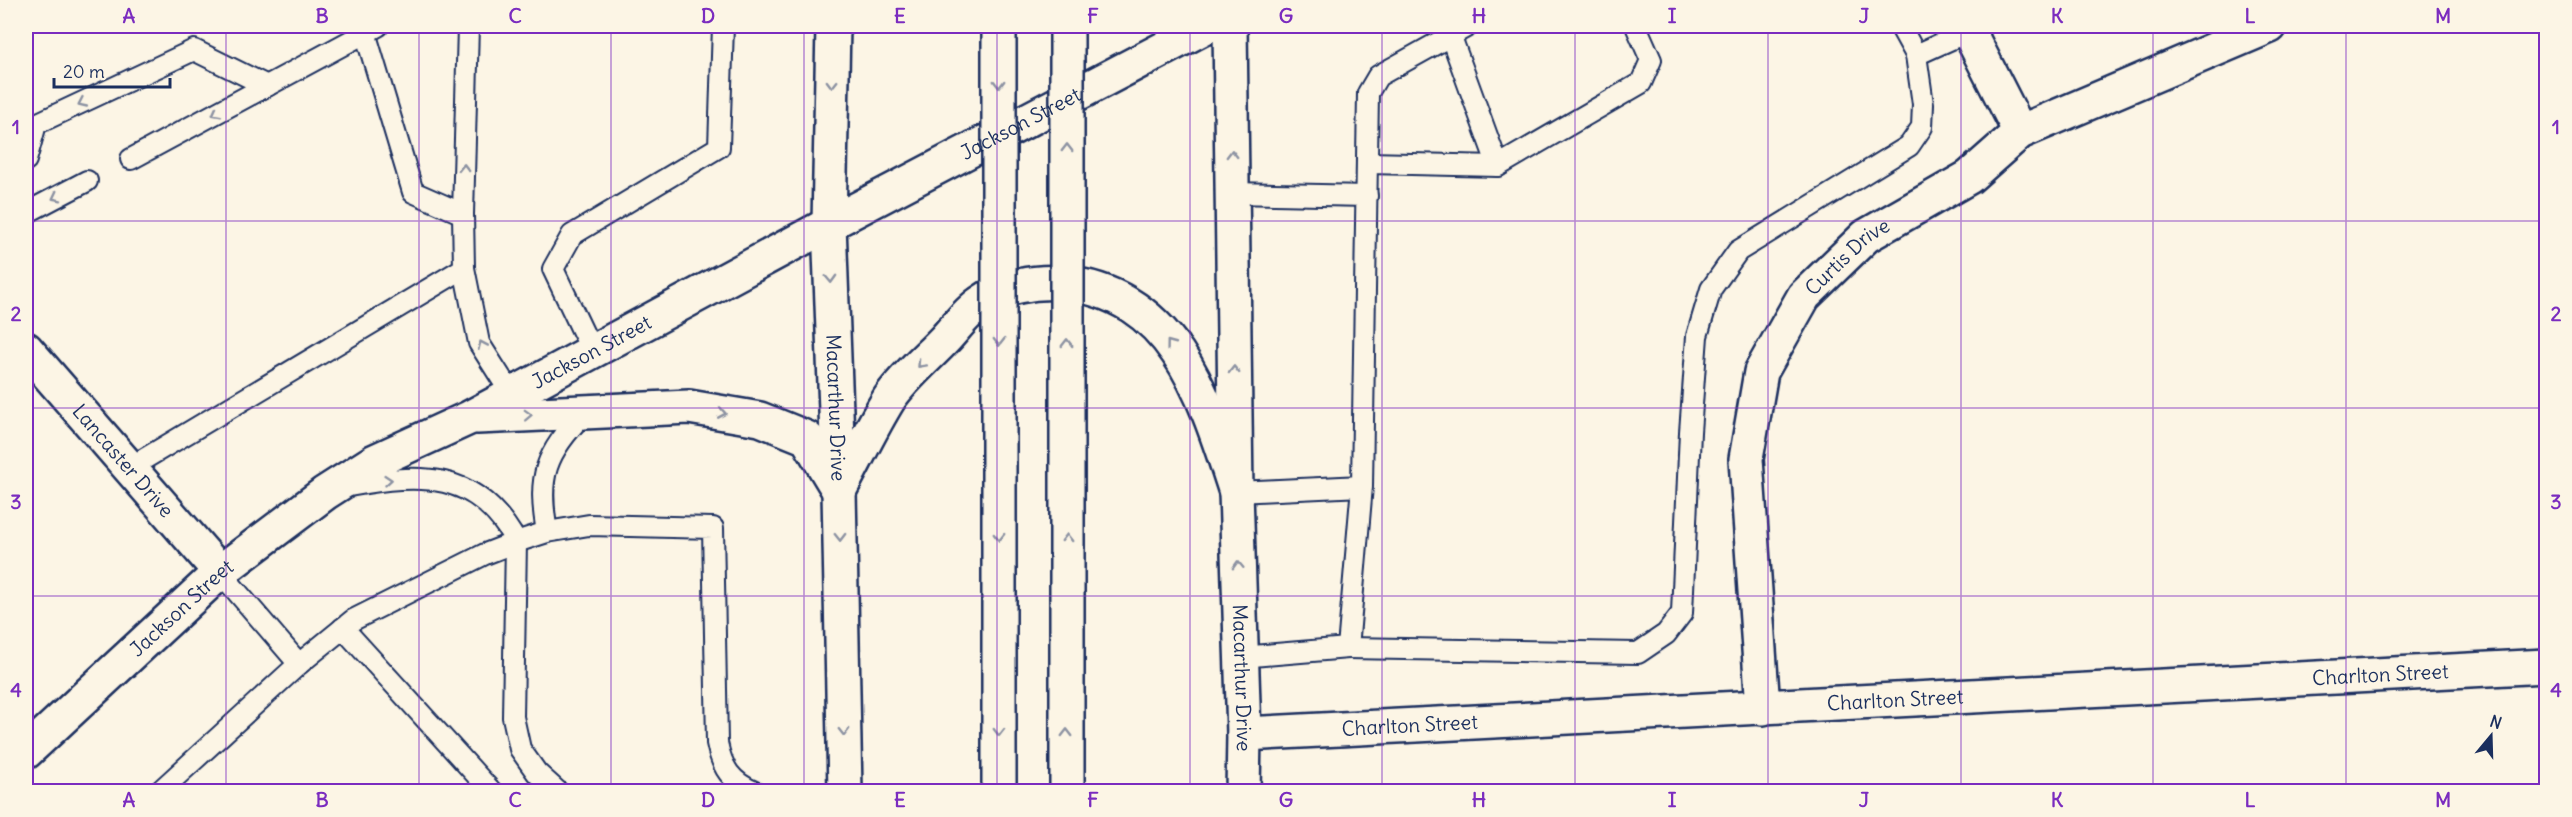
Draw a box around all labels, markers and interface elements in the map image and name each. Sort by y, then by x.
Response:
text: A [123,3,136,28]
text: B [315,3,329,28]
text: C [508,3,522,28]
text: D [701,3,715,28]
text: E [894,3,906,28]
text: F [1087,3,1099,28]
text: G [1279,3,1293,28]
text: H [1472,3,1486,28]
text: I [1668,3,1677,28]
text: J [1859,3,1870,28]
text: K [2051,3,2064,28]
text: L [2245,3,2256,28]
text: M [2435,3,2451,28]
scale bar [54,51,170,89]
text: 20 m [63,60,105,83]
one-way arrow [826,79,838,88]
one-way arrow [993,79,1005,88]
street label: Jackson Street [956,81,1085,165]
one-way arrow [77,95,88,107]
one-way arrow [211,106,222,117]
text: 1 [12,114,20,139]
text: 1 [2552,114,2560,139]
one-way arrow [1061,144,1073,153]
one-way arrow [1225,150,1238,159]
one-way arrow [458,163,470,172]
one-way arrow [52,190,63,201]
street label: Curtis Drive [1799,212,1894,300]
one-way arrow [824,274,837,283]
text: 2 [11,301,22,326]
text: 2 [2551,301,2562,326]
street label: Jackson Street [527,309,656,394]
street label: Macarthur Drive [821,334,852,482]
one-way arrow [993,337,1005,346]
one-way arrow [1061,339,1073,348]
one-way arrow [1167,339,1178,350]
one-way arrow [477,340,489,351]
one-way arrow [917,358,928,368]
one-way arrow [1228,366,1241,375]
street label: Lancaster Drive [68,399,180,522]
one-way arrow [717,406,727,418]
one-way arrow [523,409,532,422]
one-way arrow [384,474,393,487]
text: 3 [10,489,22,514]
text: 3 [2550,489,2562,514]
one-way arrow [834,532,846,541]
one-way arrow [993,532,1005,541]
one-way arrow [1061,534,1073,543]
street label: Jackson Street [124,553,238,661]
one-way arrow [1232,561,1245,570]
street label: Macarthur Drive [1228,604,1257,752]
street label: Charlton Street [2312,658,2450,690]
text: 4 [10,677,22,702]
text: 4 [2550,677,2562,702]
street label: Charlton Street [1826,683,1964,716]
north arrow [2461,706,2521,766]
street label: Charlton Street [1341,709,1479,741]
text: N [2487,711,2504,733]
one-way arrow [838,727,850,736]
one-way arrow [993,727,1005,736]
one-way arrow [1061,729,1073,738]
text: A [123,787,136,812]
text: B [315,787,329,812]
text: C [508,787,522,812]
text: D [701,787,715,812]
text: E [894,787,906,812]
text: F [1087,787,1099,812]
text: G [1279,787,1293,812]
text: H [1472,787,1486,812]
text: I [1668,787,1677,812]
text: J [1859,787,1870,812]
text: K [2051,787,2064,812]
text: L [2245,787,2256,812]
text: M [2435,787,2451,812]

